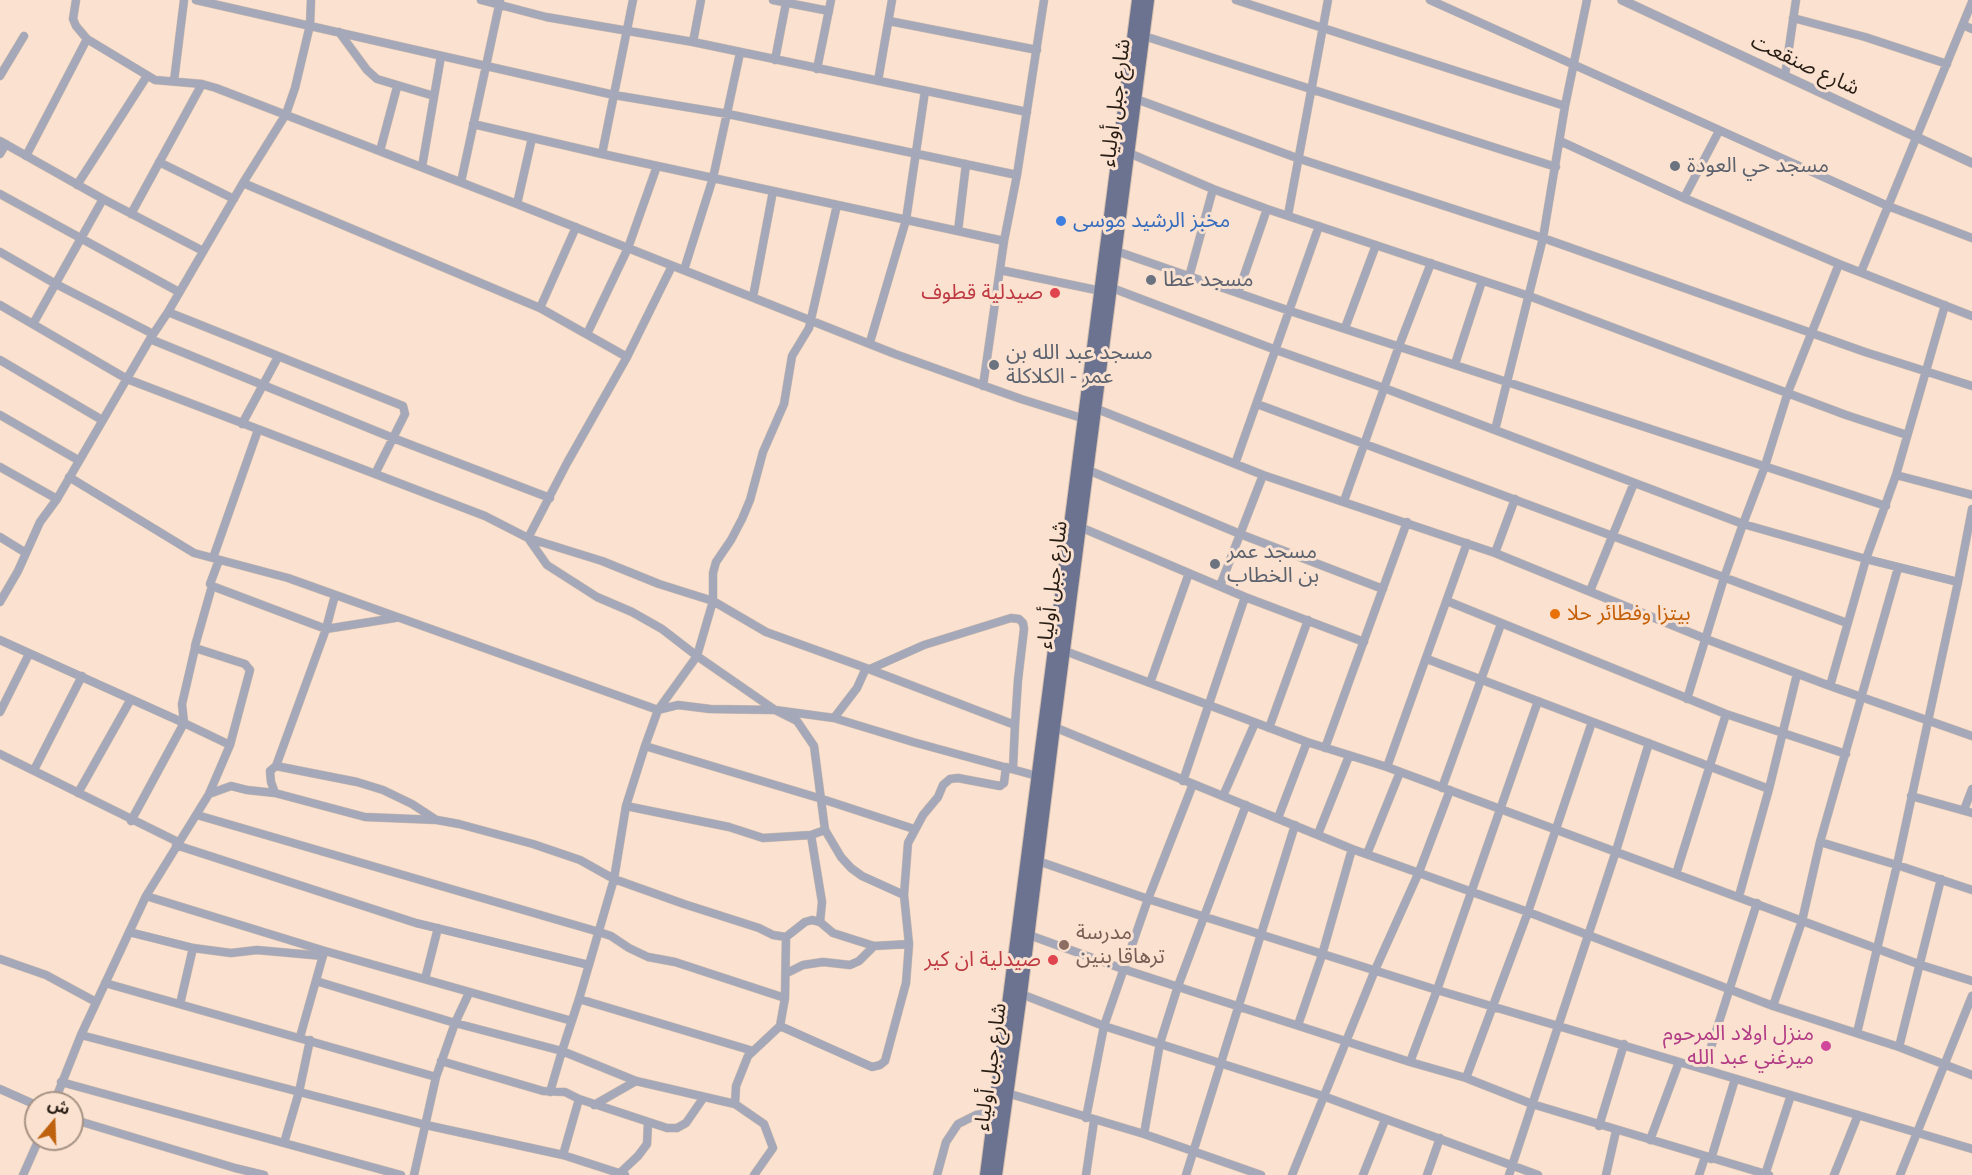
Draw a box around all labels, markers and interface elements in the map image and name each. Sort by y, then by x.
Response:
street label: شارع صنقعت [1747,29,1863,101]
street label: شارع جبل أولياء [1096,37,1136,169]
place label: مسجد حي العودة [1687,153,1829,179]
marker: مسجد حي العودة [1668,159,1682,173]
place label: مخبز الرشيد موسى [1073,208,1230,234]
marker: مخبز الرشيد موسى [1054,214,1068,228]
place label: مسجد عطا [1163,267,1253,293]
marker: مسجد عطا [1144,273,1158,287]
place label: صيدلية قطوف [921,280,1043,306]
marker: صيدلية قطوف [1048,286,1062,300]
place label: مسجد عبد الله بن عمر - الكلاكلة [1006,340,1153,390]
marker: مسجد عبد الله بن عمر - الكلاكلة [987,358,1001,372]
street label: شارع جبل أولياء [1033,519,1073,651]
place label: مسجد عمر بن الخطاب [1227,539,1319,589]
marker: مسجد عمر بن الخطاب [1208,557,1222,571]
place label: بيتزا وفطائر حلا [1567,601,1691,627]
marker: بيتزا وفطائر حلا [1548,607,1562,621]
place label: مدرسة ترهاقا بنين [1076,920,1165,970]
marker: مدرسة ترهاقا بنين [1057,938,1071,952]
place label: صيدلية ان كير [924,947,1041,973]
marker: صيدلية ان كير [1046,953,1060,967]
street label: شارع جبل أولياء [970,1001,1012,1133]
place label: منزل اولاد المرحوم ميرغني عبد الله [1663,1021,1814,1071]
marker: منزل اولاد المرحوم ميرغني عبد الله [1819,1039,1833,1053]
north arrow [24,1091,84,1151]
text: ش [45,1092,73,1120]

